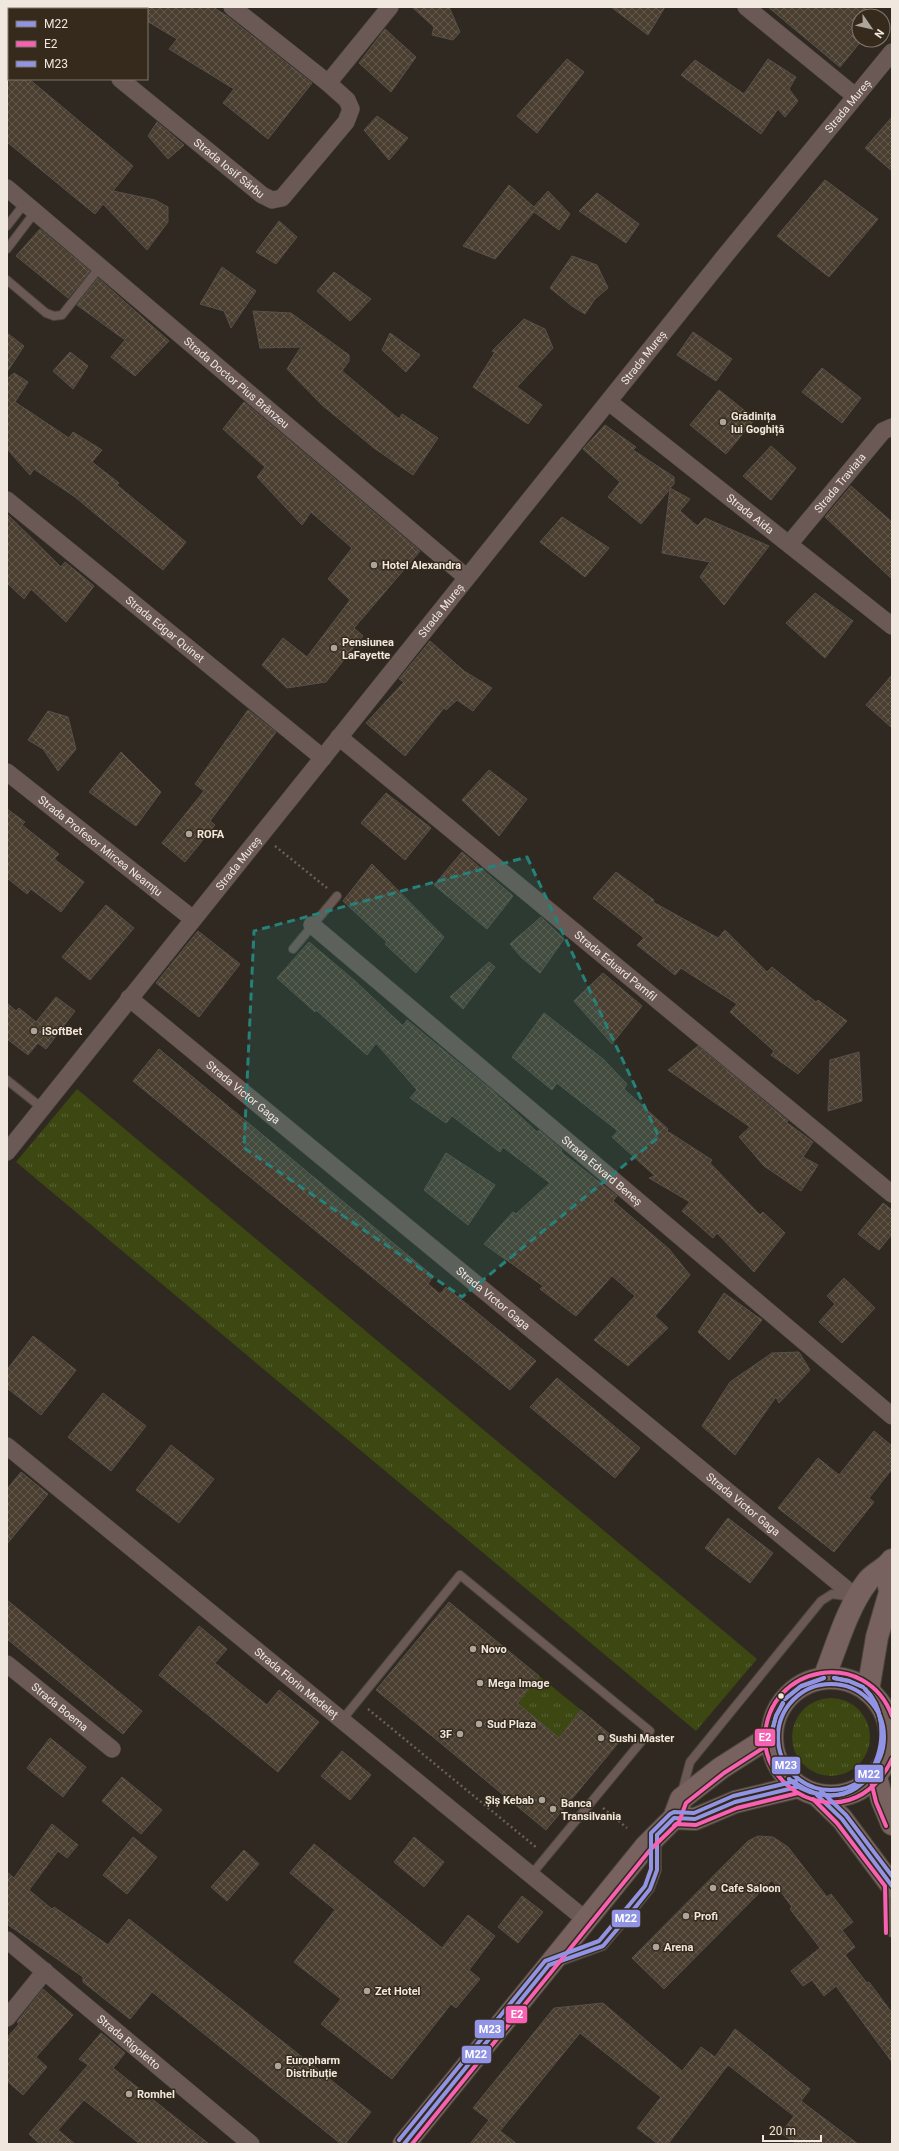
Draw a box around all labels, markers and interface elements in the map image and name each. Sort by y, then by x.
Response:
legend [8,8,148,80]
north arrow [851,8,891,48]
text: M22 [44,17,68,31]
text: N [871,26,886,40]
text: E2 [44,37,58,51]
text: M23 [44,57,68,71]
street label: Strada Mureș [822,77,874,136]
street label: Strada Iosif Sârbu [191,136,267,201]
street label: Strada Mureș [618,328,670,387]
street label: Strada Doctor Pius Brânzeu [181,335,292,431]
place label: Grădinița lui Goghiță [731,410,785,436]
marker: Grădinița lui Goghiță [718,417,728,427]
street label: Strada Traviata [812,451,869,516]
street label: Strada Aida [724,491,776,537]
place label: Hotel Alexandra [382,559,461,572]
marker: Hotel Alexandra [369,560,379,570]
street label: Strada Mureș [416,581,467,640]
street label: Strada Edgar Quinet [123,594,207,666]
place label: Pensiunea LaFayette [342,636,394,662]
marker: Pensiunea LaFayette [329,643,339,653]
street label: Strada Profesor Mircea Neamțu [35,793,165,899]
place label: ROFA [197,828,225,841]
marker: ROFA [184,829,194,839]
street label: Strada Mureș [213,834,264,893]
street label: Strada Eduard Pamfil [572,928,659,1004]
place label: iSoftBet [42,1025,83,1038]
marker: iSoftBet [29,1026,39,1036]
street label: Strada Victor Gaga [203,1058,283,1127]
street label: Strada Edvard Beneș [559,1133,645,1209]
street label: Strada Victor Gaga [453,1264,533,1333]
street label: Strada Victor Gaga [703,1470,783,1539]
place label: Novo [481,1643,507,1656]
marker: Novo [468,1644,478,1654]
street label: Strada Florin Medeleț [252,1645,341,1722]
place label: Mega Image [488,1677,549,1690]
marker: Mega Image [475,1678,485,1688]
street label: Strada Boema [29,1680,91,1734]
unlabelled marker [776,1691,786,1701]
place label: Sud Plaza [487,1718,536,1731]
marker: Sud Plaza [474,1719,484,1729]
place label: 3F [440,1728,452,1741]
line badge: E2 [754,1728,776,1747]
marker: 3F [455,1729,465,1739]
text: E2 [759,1731,771,1744]
place label: Sushi Master [609,1732,674,1745]
marker: Sushi Master [596,1733,606,1743]
line badge: M23 [771,1756,801,1775]
text: M23 [775,1759,797,1772]
line badge: M22 [854,1764,884,1783]
text: M22 [858,1768,880,1781]
place label: Șiș Kebab [485,1794,534,1807]
marker: Șiș Kebab [537,1795,547,1805]
place label: Banca Transilvania [561,1797,621,1823]
marker: Banca Transilvania [548,1804,558,1814]
place label: Cafe Saloon [721,1882,781,1895]
marker: Cafe Saloon [708,1883,718,1893]
line badge: M22 [611,1909,641,1928]
place label: Profi [694,1910,718,1923]
marker: Profi [681,1911,691,1921]
text: M22 [615,1912,637,1925]
place label: Arena [664,1941,693,1954]
marker: Arena [651,1942,661,1952]
place label: Zet Hotel [375,1985,421,1998]
marker: Zet Hotel [362,1986,372,1996]
line badge: E2 [505,2005,528,2024]
text: E2 [511,2008,523,2021]
street label: Strada Rigoletto [94,2012,163,2073]
line badge: M23 [474,2019,505,2039]
text: M23 [479,2023,501,2036]
line badge: M22 [461,2045,492,2064]
text: M22 [465,2048,487,2061]
place label: Europharm Distribuție [286,2054,340,2080]
marker: Europharm Distribuție [273,2061,283,2071]
place label: Romhel [137,2088,175,2101]
marker: Romhel [124,2089,134,2099]
scale bar [763,2117,821,2143]
text: 20 m [769,2124,796,2138]

